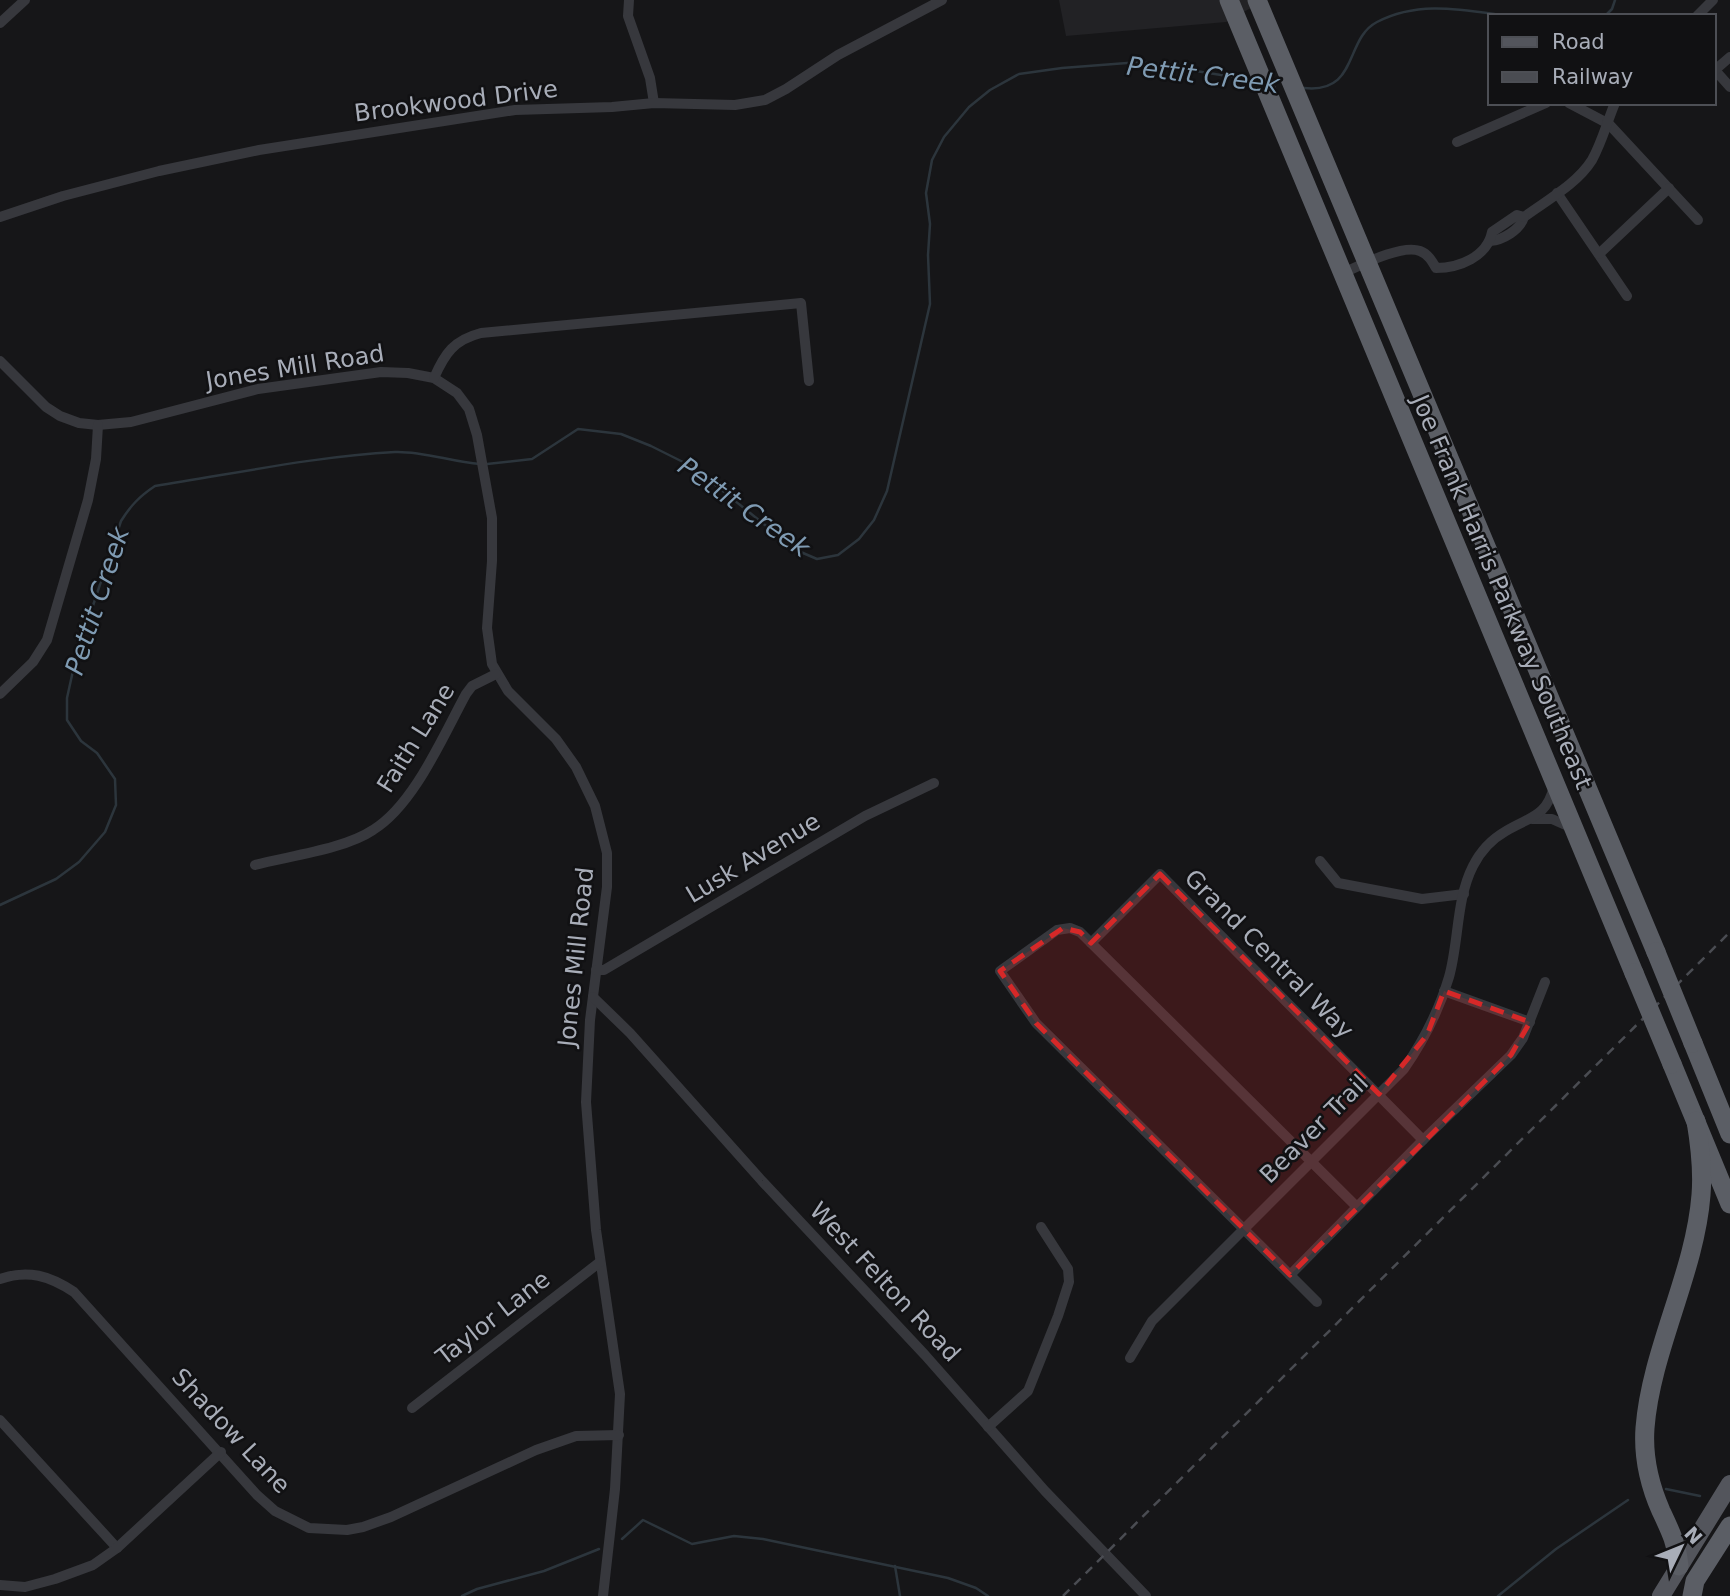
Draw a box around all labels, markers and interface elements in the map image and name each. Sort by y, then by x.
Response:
legend [1488,14,1716,105]
text: Road [1552,30,1605,54]
water label: Pettit Creek [1125,51,1282,99]
text: Railway [1552,65,1633,89]
street label: Brookwood Drive [353,75,559,127]
street label: Jones Mill Road [202,339,386,395]
street label: Joe Frank Harris Parkway Southeast [1405,389,1598,793]
water label: Pettit Creek [672,451,816,564]
water label: Pettit Creek [59,522,135,679]
street label: Faith Lane [371,678,461,798]
street label: Lusk Avenue [681,807,825,909]
street label: Grand Central Way [1179,864,1359,1044]
street label: Jones Mill Road [552,866,599,1050]
street label: Beaver Trail [1254,1069,1374,1189]
street label: West Felton Road [804,1196,966,1368]
street label: Taylor Lane [430,1265,555,1372]
street label: Shadow Lane [166,1363,296,1499]
north arrow [1646,1512,1716,1582]
text: N [1680,1522,1707,1549]

